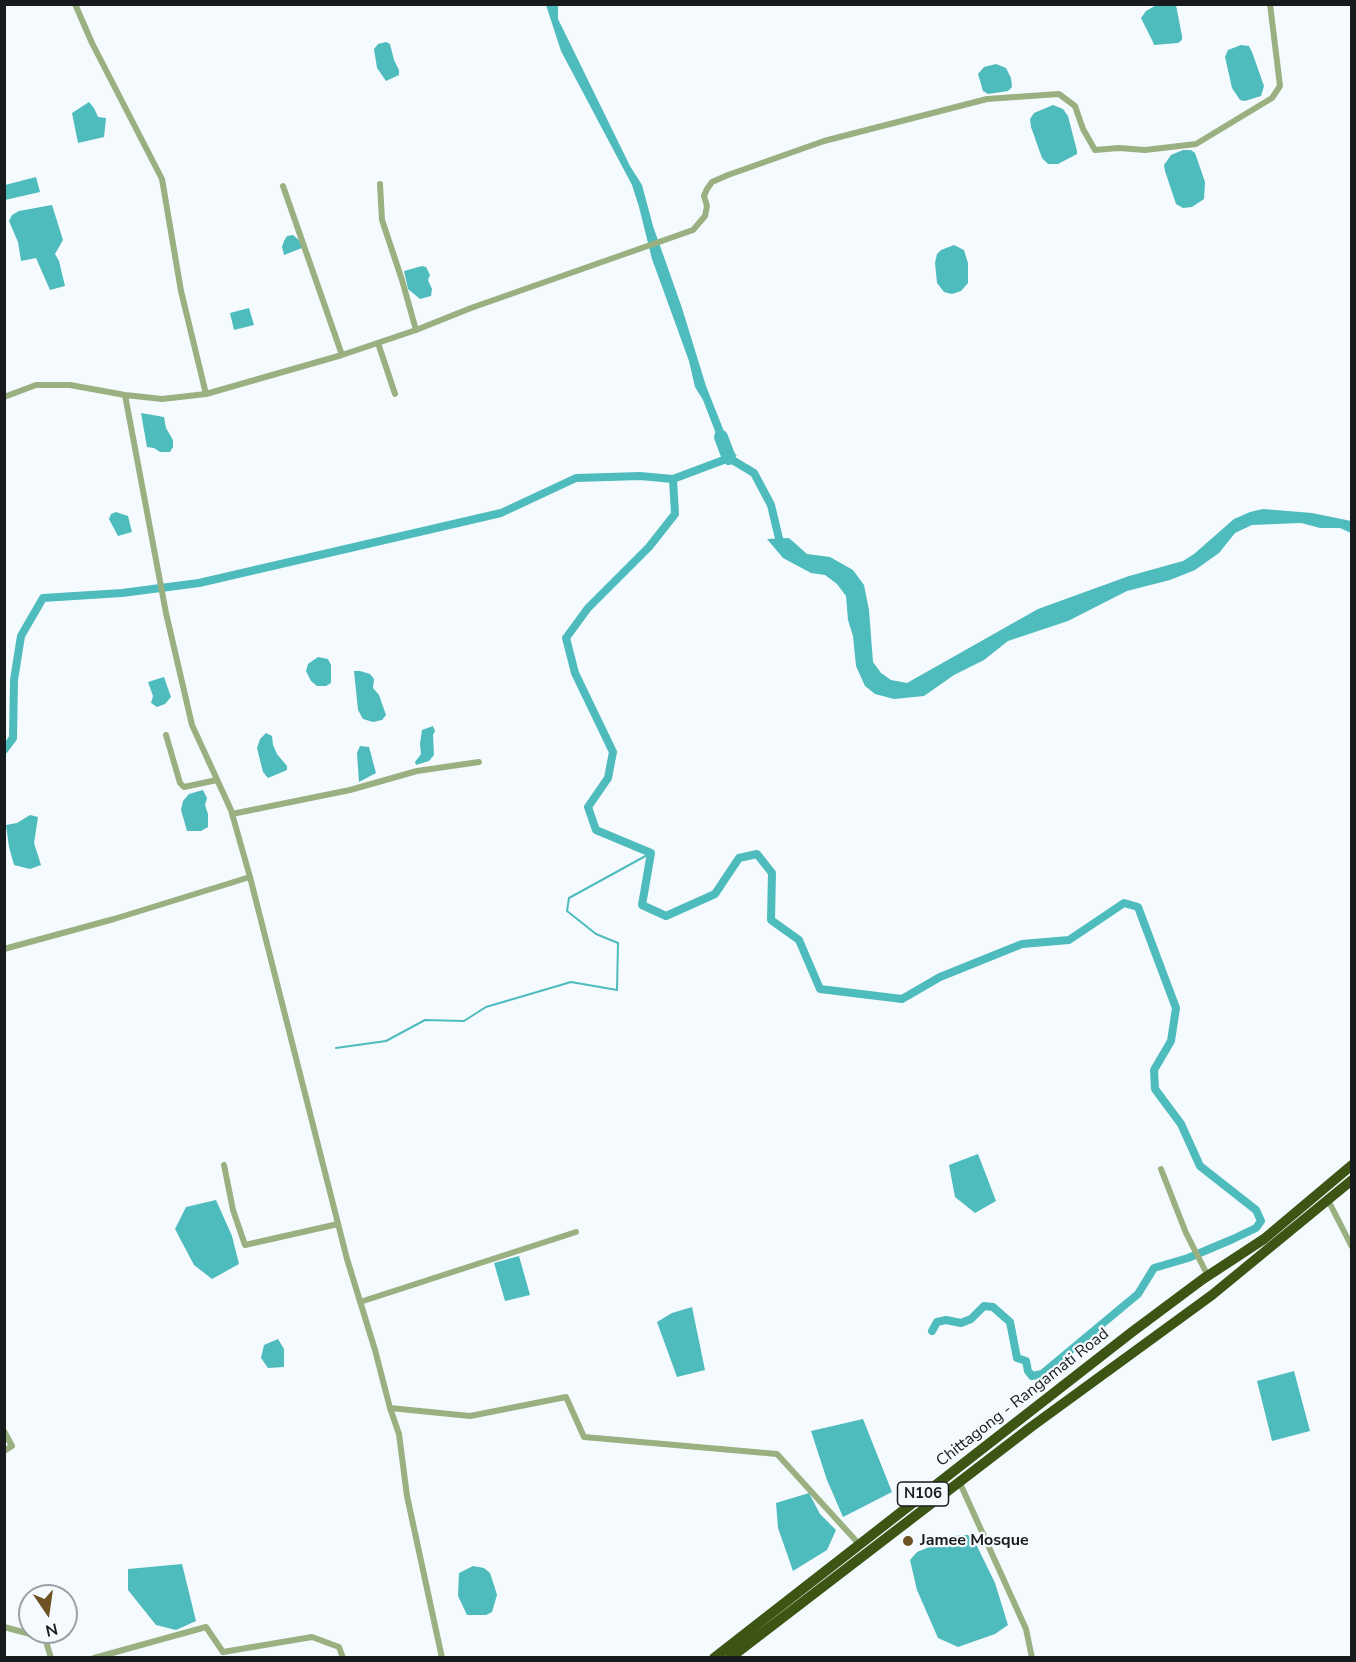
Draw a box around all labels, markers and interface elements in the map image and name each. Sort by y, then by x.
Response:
street label: Chittagong - Rangamati Road [933,1325,1113,1471]
road number: N106 [898,1482,948,1506]
place label: Jamee Mosque [920,1531,1029,1551]
marker: Jamee Mosque [901,1534,915,1548]
north arrow [18,1584,78,1644]
text: N [43,1618,60,1642]

